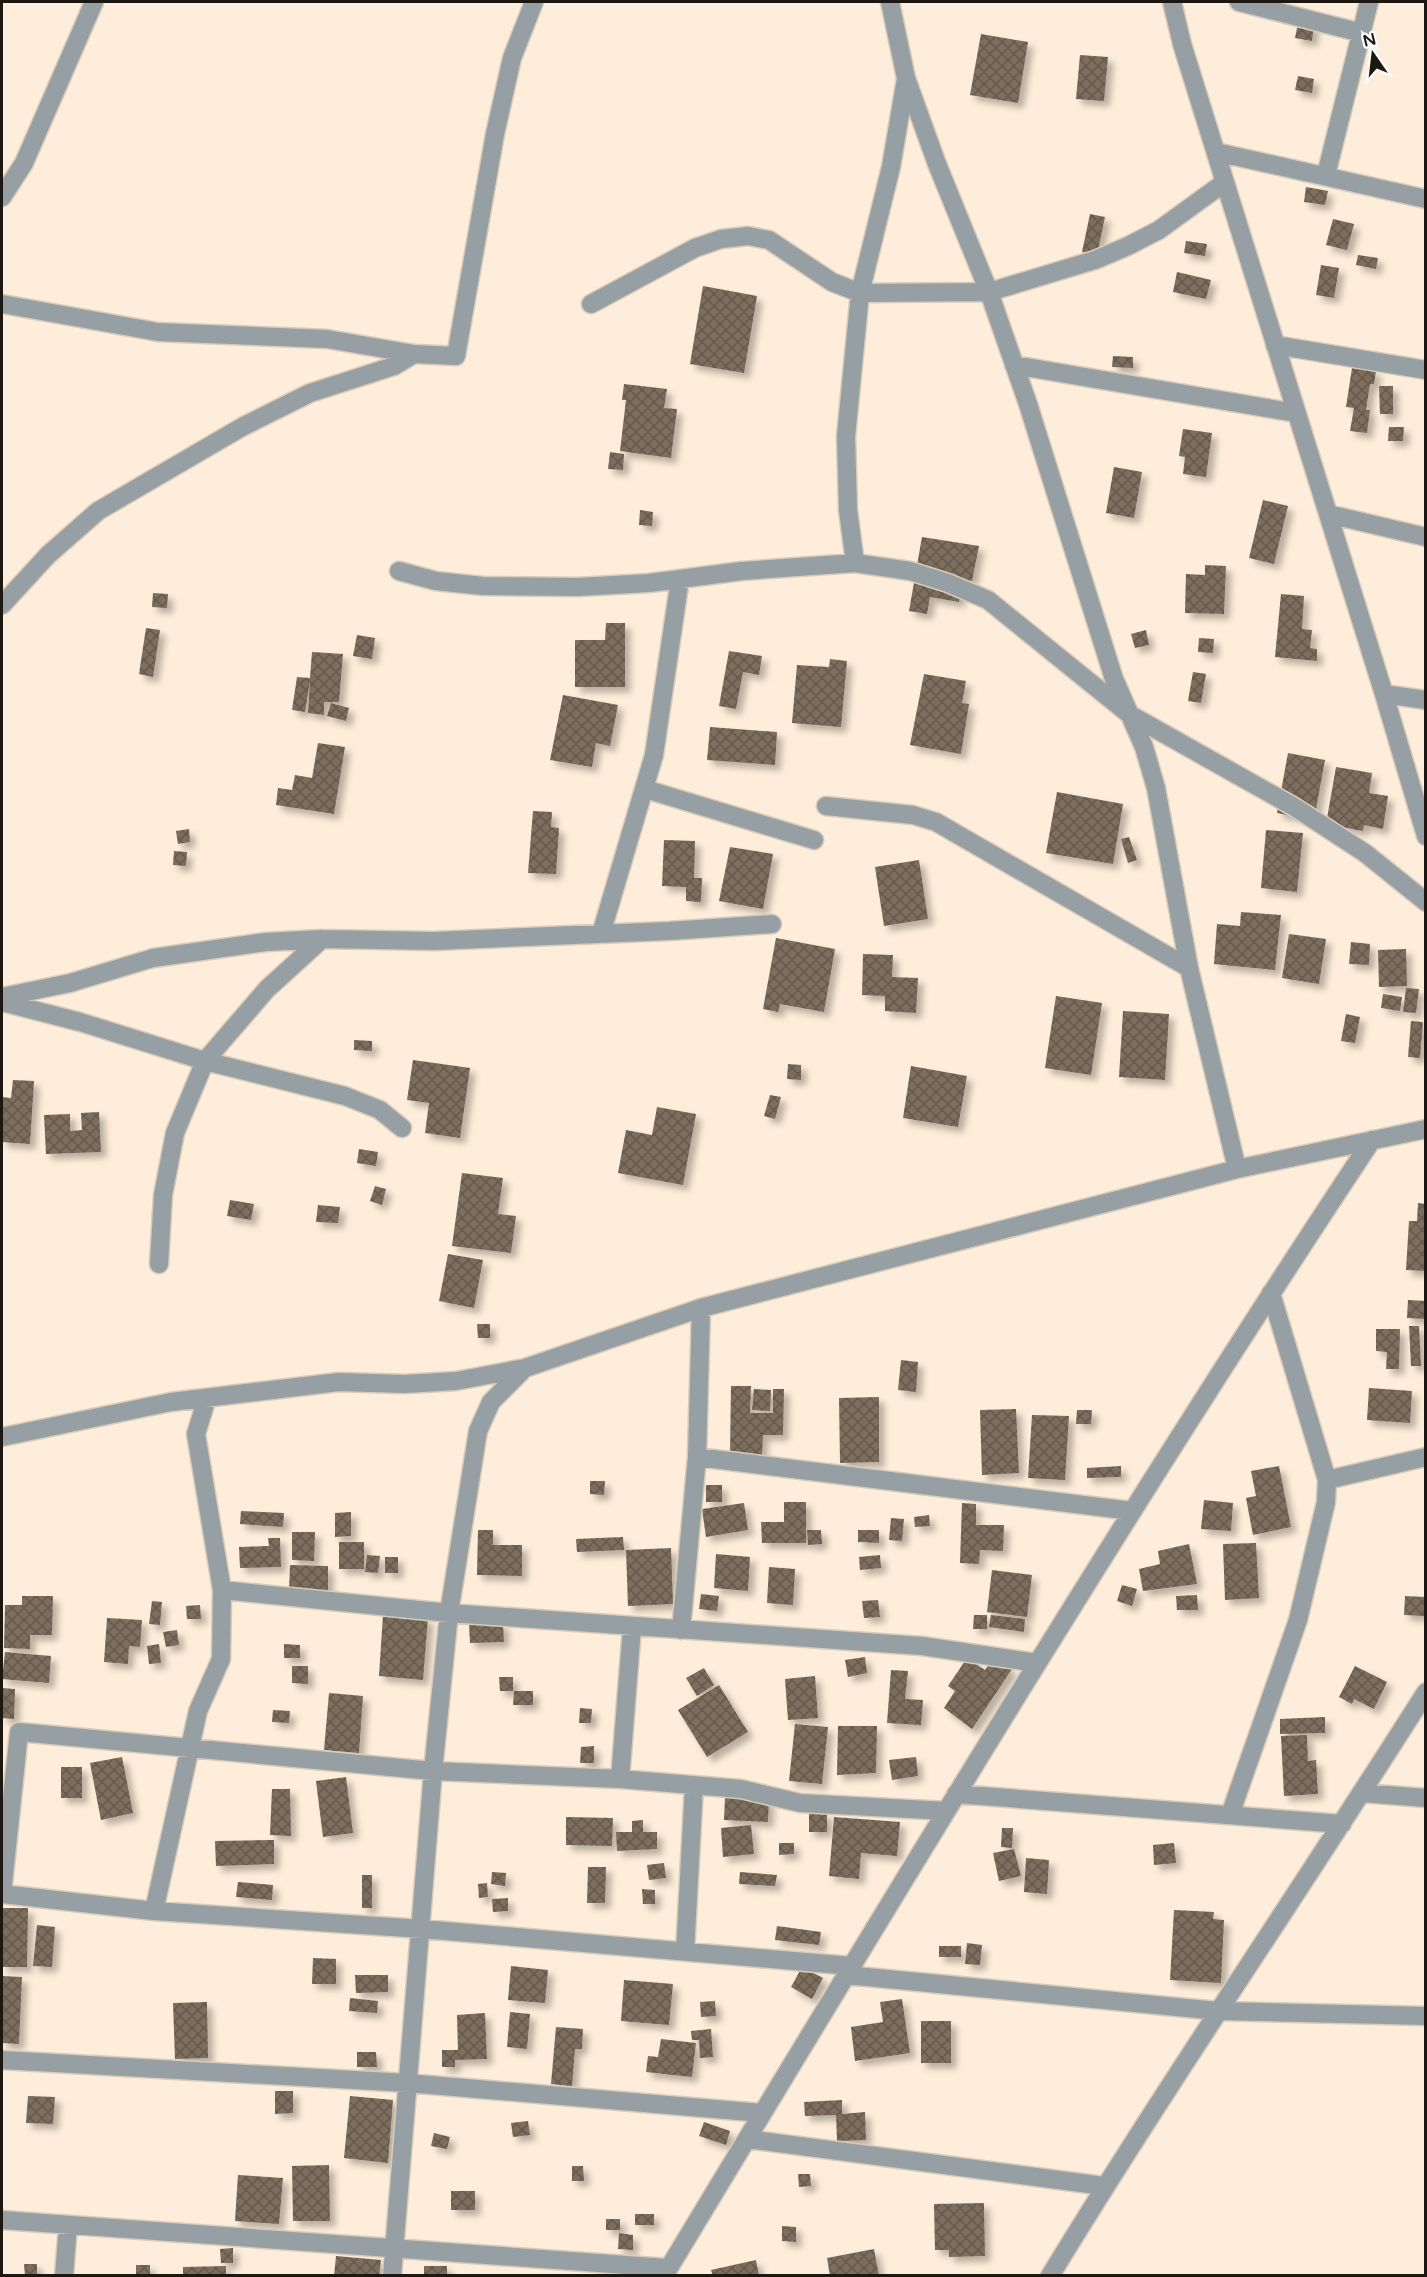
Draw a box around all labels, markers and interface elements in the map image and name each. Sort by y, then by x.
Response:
north arrow [1343,24,1403,84]
text: N [1361,29,1378,52]

